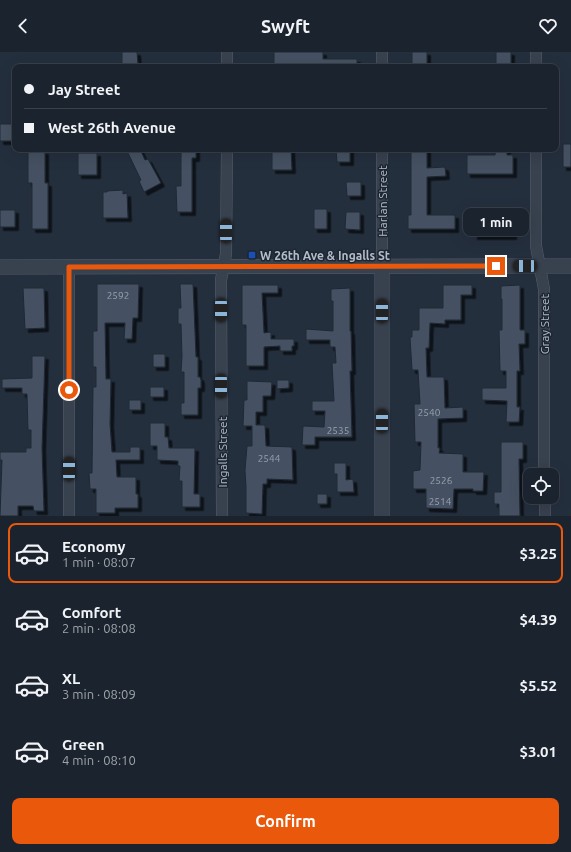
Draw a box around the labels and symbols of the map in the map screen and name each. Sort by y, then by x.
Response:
street label: Harlan Street [376,165,389,237]
callout: 1 min [463,208,529,236]
car [220,219,232,243]
place label: W 26th Ave & Ingalls St [260,249,390,262]
marker: W 26th Ave & Ingalls St [247,250,257,260]
route end [487,257,505,275]
car [513,260,537,272]
house number: 2592 [107,290,129,301]
street label: Gray Street [538,293,551,354]
car [215,298,227,322]
car [376,299,388,323]
car [215,374,227,398]
route start [60,381,78,399]
house number: 2540 [418,407,441,418]
car [376,409,388,433]
street label: Ingalls Street [216,416,229,487]
house number: 2535 [327,425,349,436]
house number: 2544 [258,453,281,464]
car [63,457,75,481]
house number: 2526 [430,475,453,486]
house number: 2514 [429,496,452,507]

